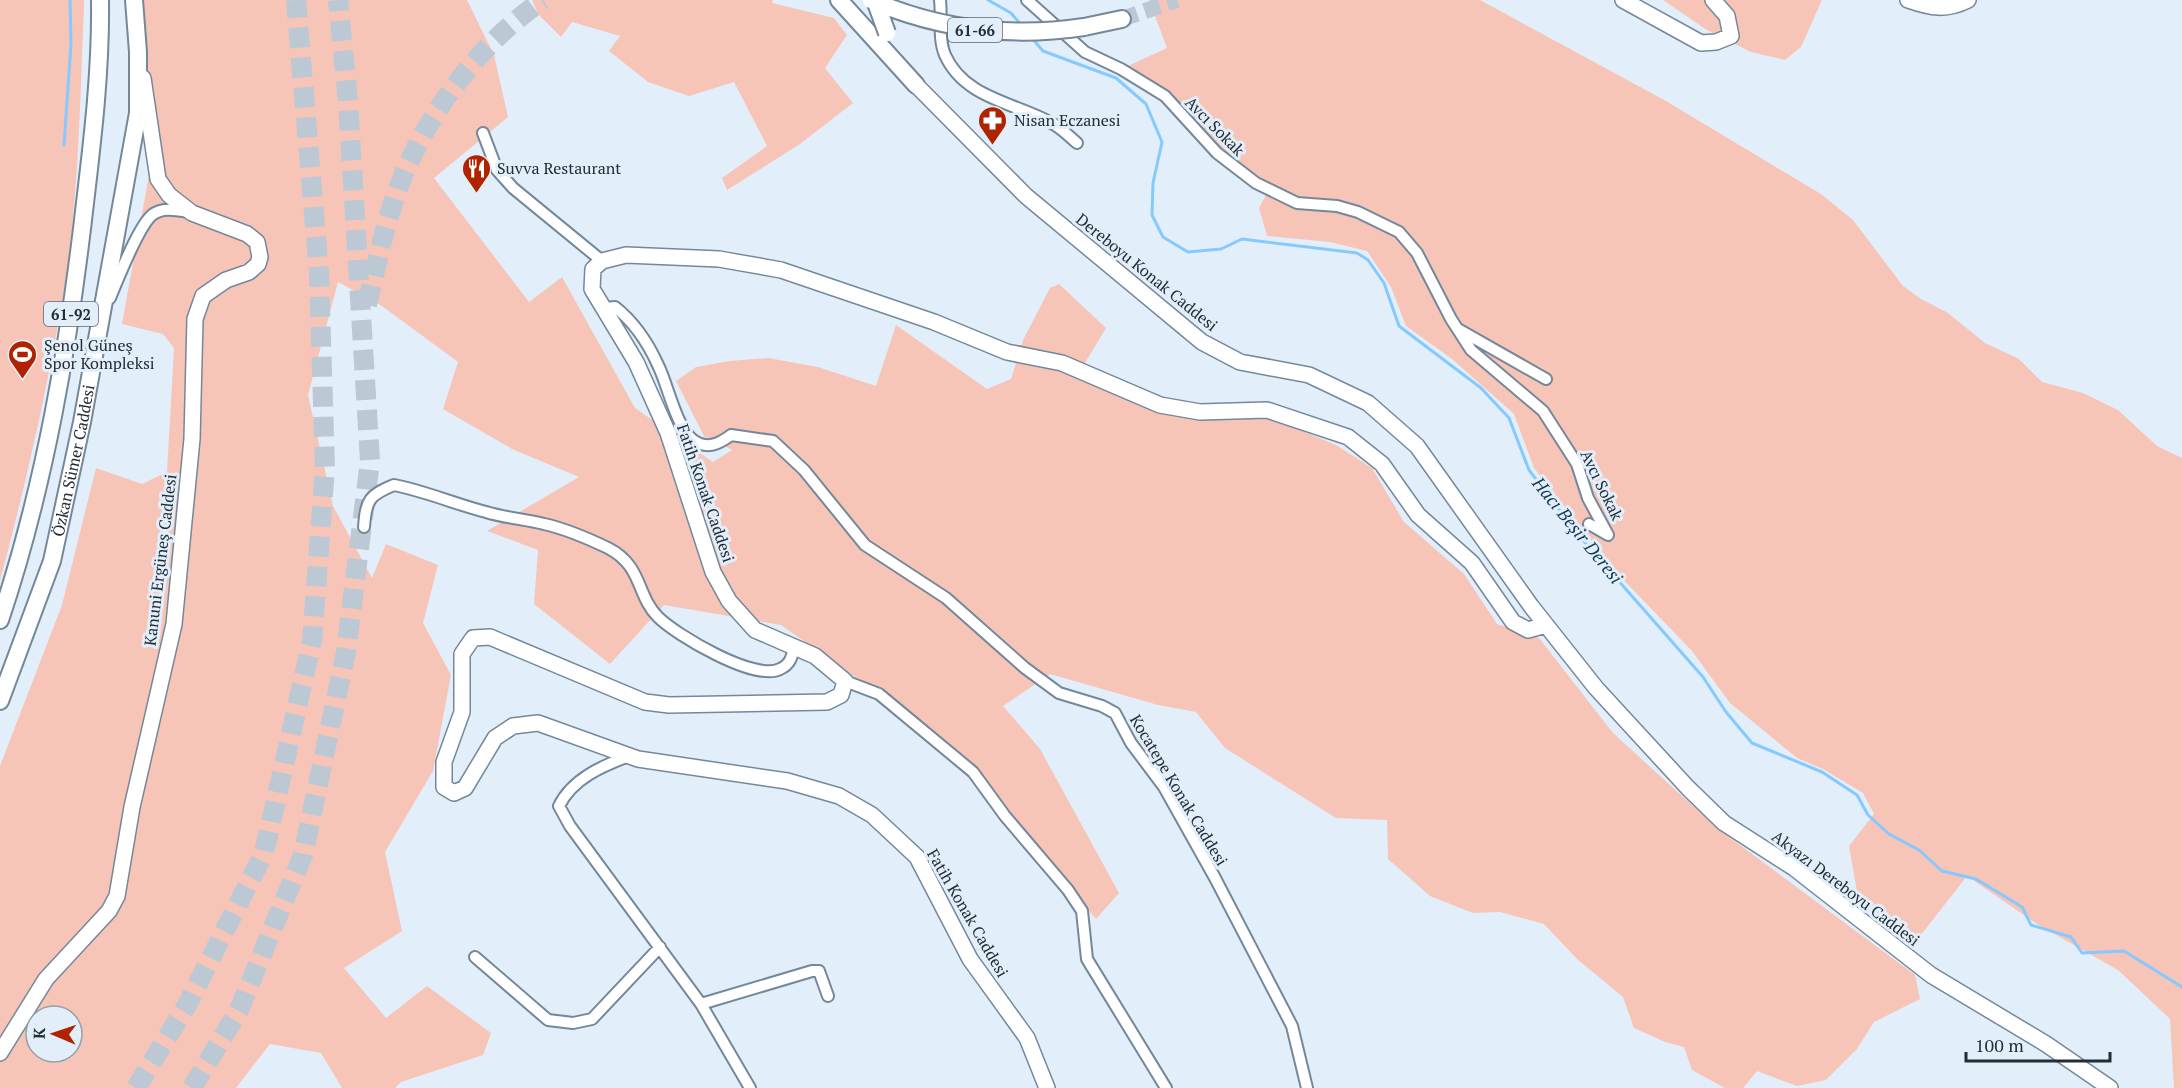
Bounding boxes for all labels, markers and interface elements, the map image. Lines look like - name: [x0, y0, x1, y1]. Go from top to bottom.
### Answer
- road number: 61-66: [948, 18, 1002, 42]
- street label: Avcı Sokak: [1180, 91, 1250, 161]
- pharmacy icon: Nisan Eczanesi: [977, 104, 1009, 146]
- place label: Nisan Eczanesi: [1014, 109, 1121, 131]
- restaurant icon: Suvva Restaurant: [460, 152, 492, 194]
- place label: Suvva Restaurant: [497, 157, 621, 179]
- street label: Dereboyu Konak Caddesi: [1072, 208, 1222, 336]
- road number: 61-92: [44, 302, 98, 326]
- place label: Şenol Güneş Spor Kompleksi: [44, 334, 155, 374]
- sports icon: Şenol Güneş Spor Kompleksi: [7, 338, 39, 380]
- street label: Özkan Sümer Caddesi: [47, 383, 100, 539]
- street label: Fatih Konak Caddesi: [672, 421, 740, 565]
- street label: Avcı Sokak: [1576, 446, 1629, 525]
- water label: Hacı Beşir Deresi: [1527, 471, 1629, 588]
- street label: Kanuni Ergüneş Caddesi: [139, 473, 181, 647]
- street label: Kocatepe Konak Caddesi: [1125, 710, 1233, 870]
- street label: Akyazı Dereboyu Caddesi: [1768, 825, 1925, 951]
- street label: Fatih Konak Caddesi: [922, 845, 1014, 981]
- north arrow: [24, 1004, 84, 1064]
- scale bar: [1966, 1025, 2110, 1063]
- text: K: [28, 1027, 50, 1040]
- text: 100 m: [1975, 1033, 2024, 1057]

